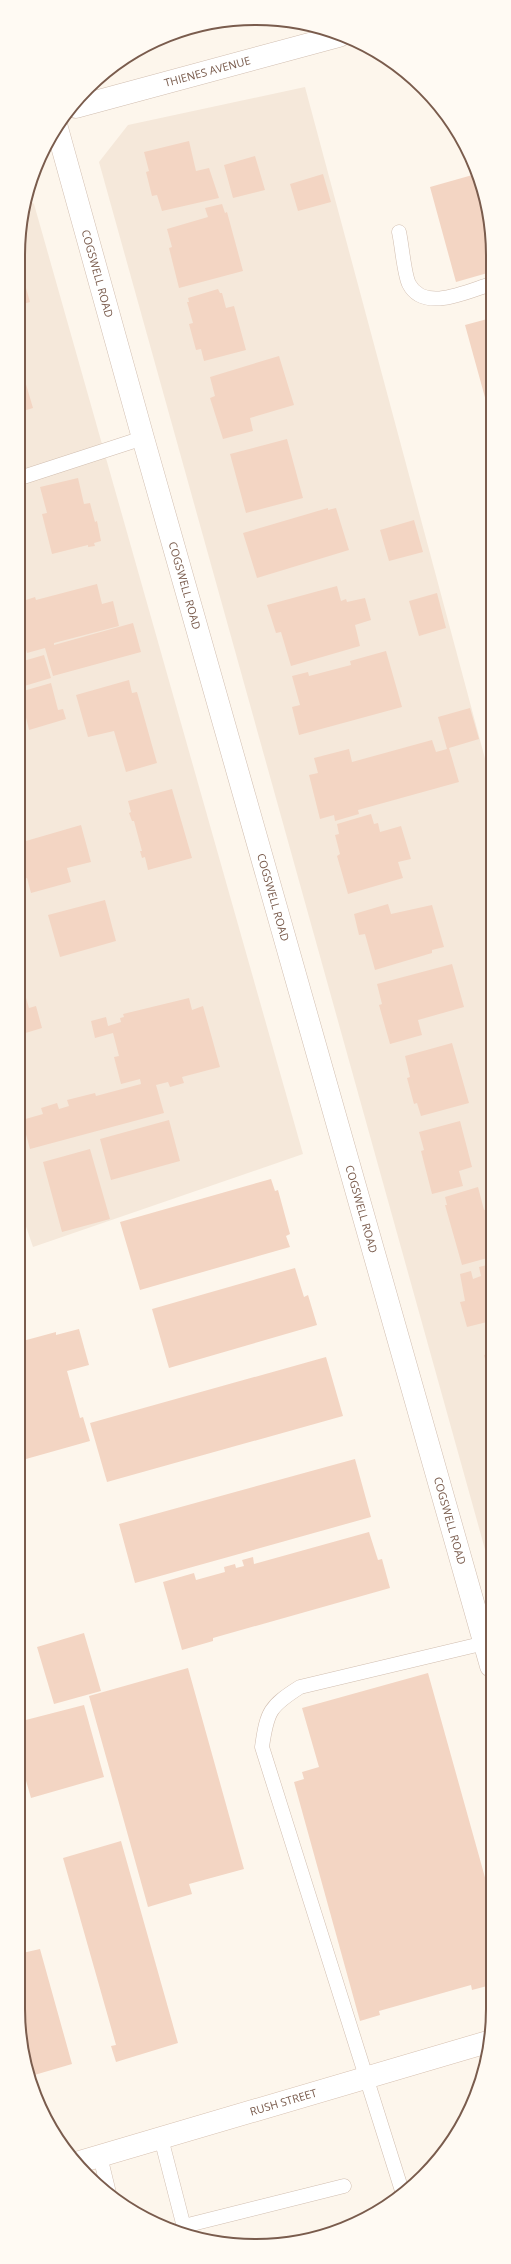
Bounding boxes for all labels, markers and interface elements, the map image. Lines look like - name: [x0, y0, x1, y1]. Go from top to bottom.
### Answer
- street label: THIENES AVENUE: [162, 52, 252, 90]
- street label: COGSWELL ROAD: [79, 228, 117, 319]
- street label: COGSWELL ROAD: [166, 540, 205, 631]
- street label: COGSWELL ROAD: [254, 851, 293, 943]
- street label: COGSWELL ROAD: [342, 1163, 382, 1254]
- street label: COGSWELL ROAD: [431, 1475, 470, 1566]
- street label: RUSH STREET: [248, 2085, 318, 2119]

